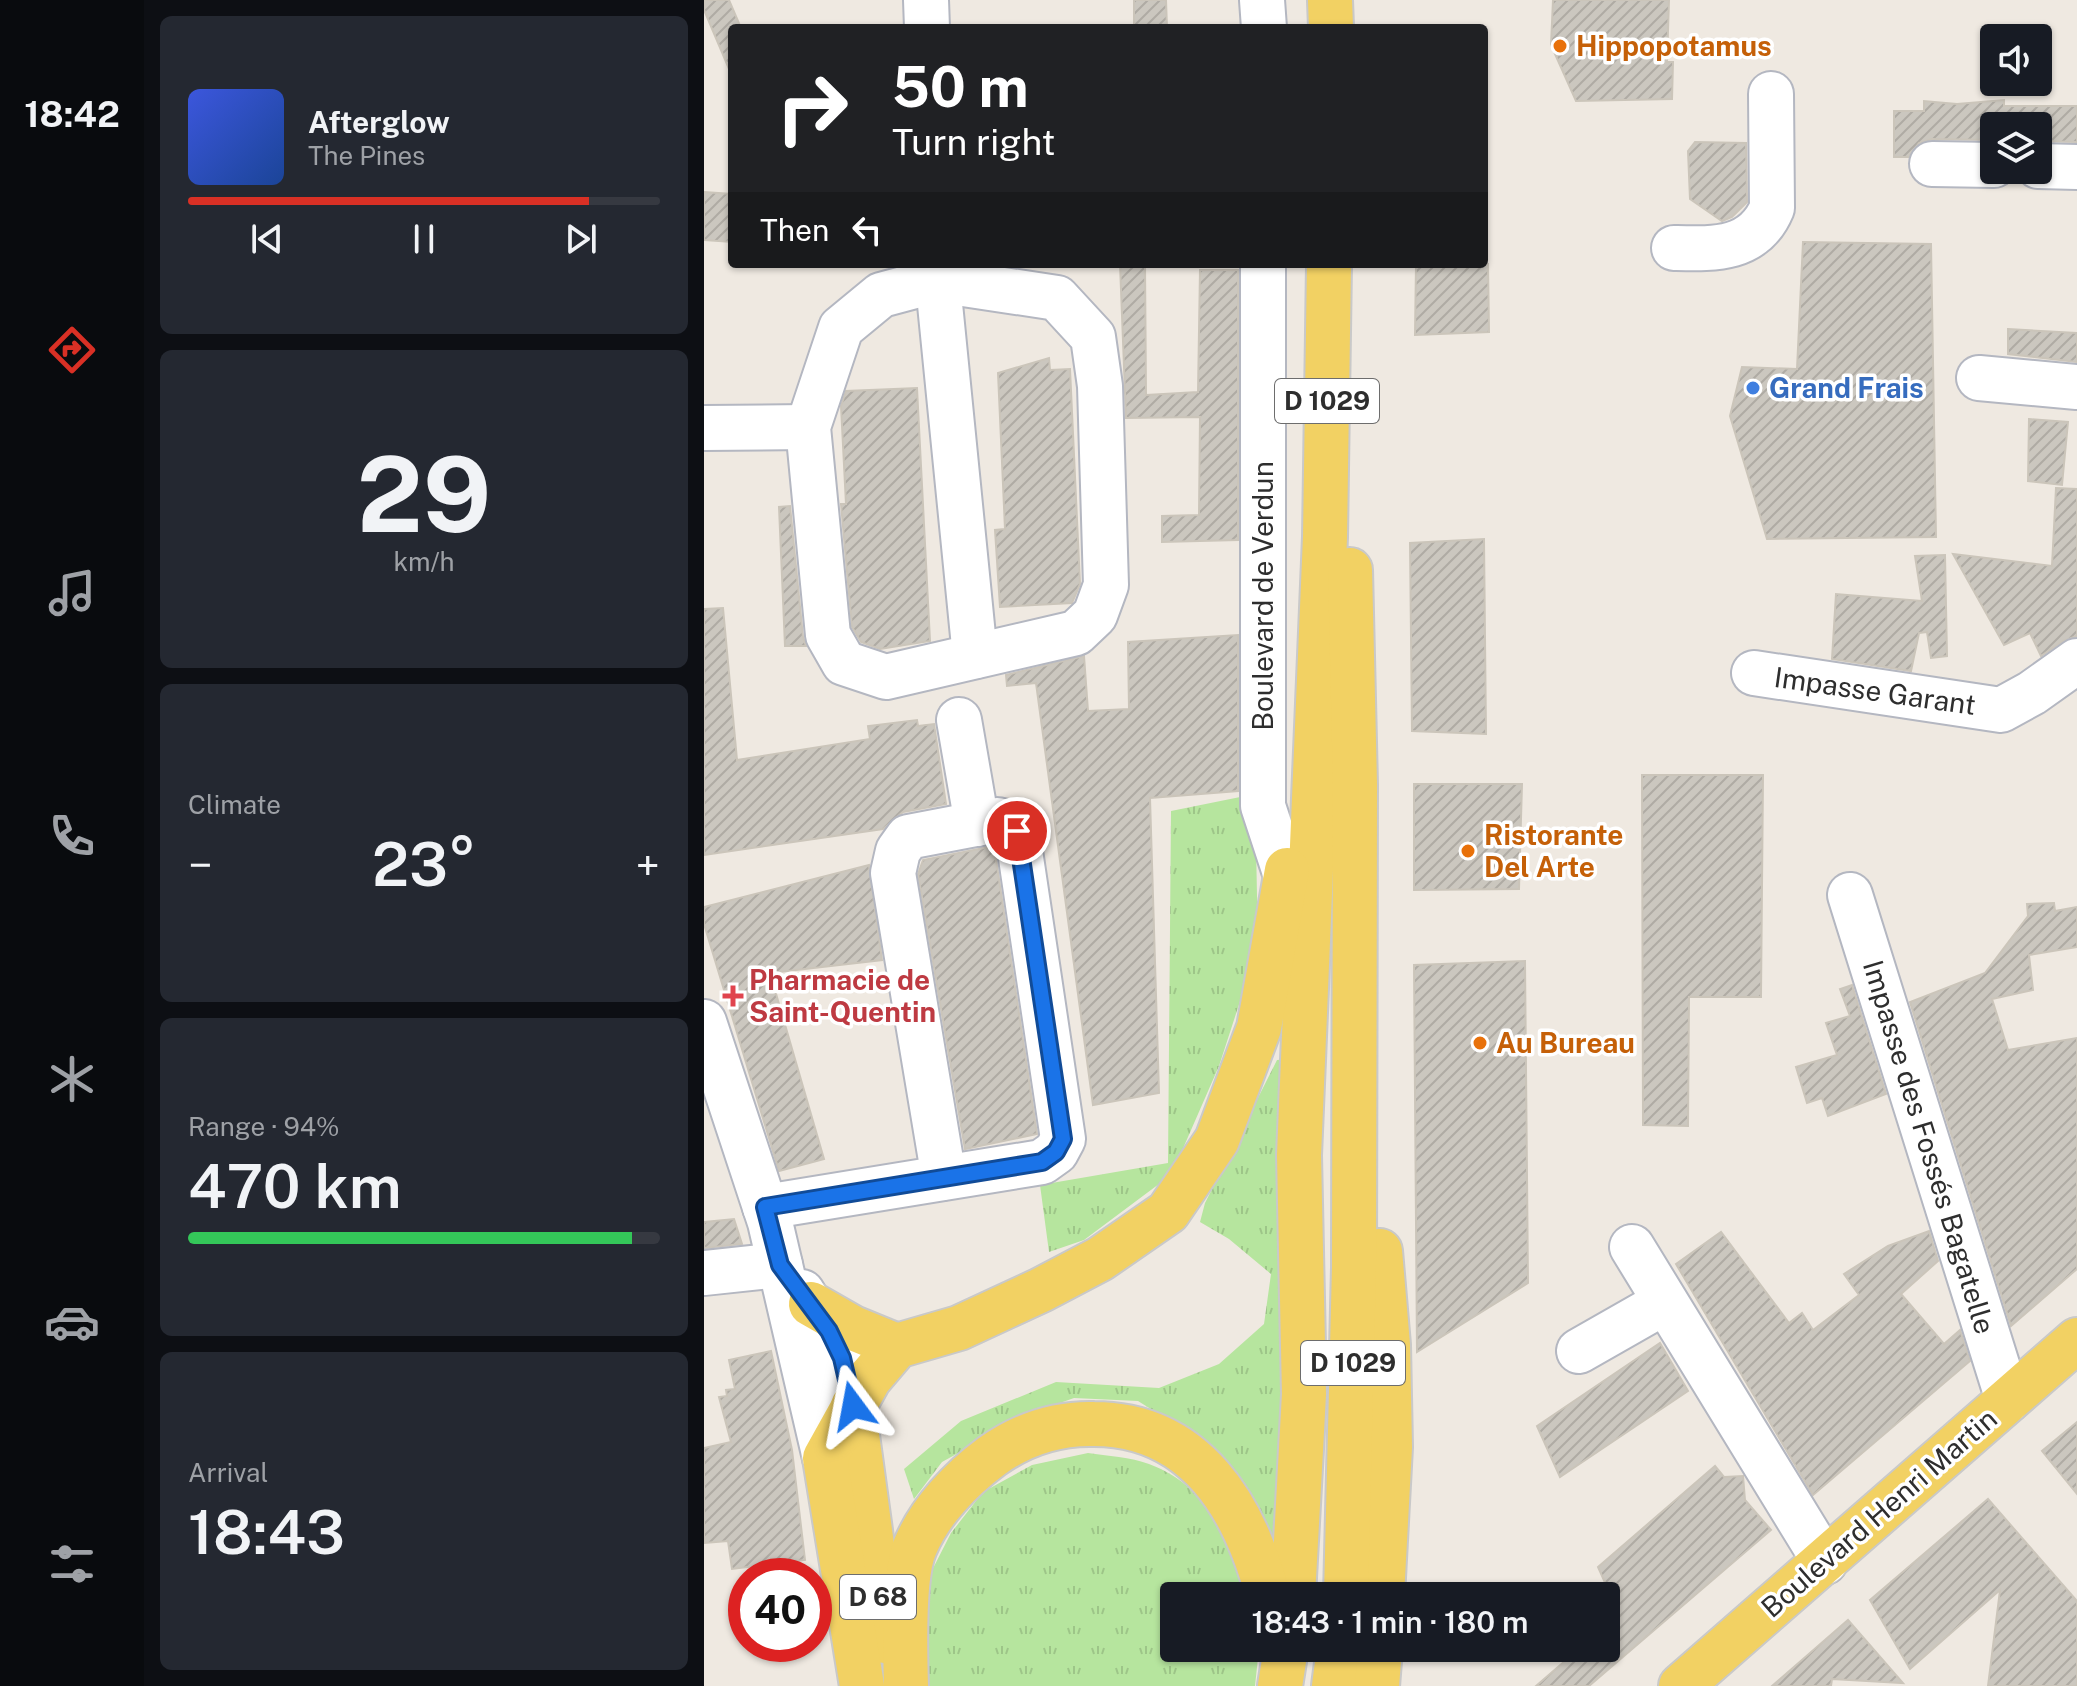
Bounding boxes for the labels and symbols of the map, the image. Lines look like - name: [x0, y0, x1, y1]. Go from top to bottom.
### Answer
- place label: Hippopotamus: [1576, 29, 1772, 62]
- marker: Hippopotamus: [1551, 37, 1569, 55]
- place label: Grand Frais: [1769, 371, 1924, 404]
- road number: D 1029: [1275, 379, 1379, 423]
- marker: Grand Frais: [1744, 379, 1762, 397]
- street label: Boulevard de Verdun: [1246, 461, 1279, 731]
- street label: Impasse Garant: [1772, 660, 1978, 721]
- pin: [983, 797, 1051, 865]
- place label: Ristorante Del Arte: [1484, 818, 1623, 883]
- marker: Ristorante Del Arte: [1459, 842, 1477, 860]
- street label: Impasse des Fossés Bagatelle: [1857, 956, 2002, 1338]
- place label: Pharmacie de Saint-Quentin: [749, 963, 936, 1028]
- marker: Pharmacie de Saint-Quentin: [724, 987, 742, 1005]
- place label: Au Bureau: [1496, 1026, 1635, 1059]
- marker: Au Bureau: [1471, 1034, 1489, 1052]
- road number: D 1029: [1301, 1341, 1405, 1385]
- position arrow: [811, 1364, 895, 1448]
- street label: Boulevard Henri Martin: [1754, 1401, 2003, 1624]
- speed limit sign: 40: [728, 1558, 832, 1662]
- road number: D 68: [840, 1575, 916, 1619]

